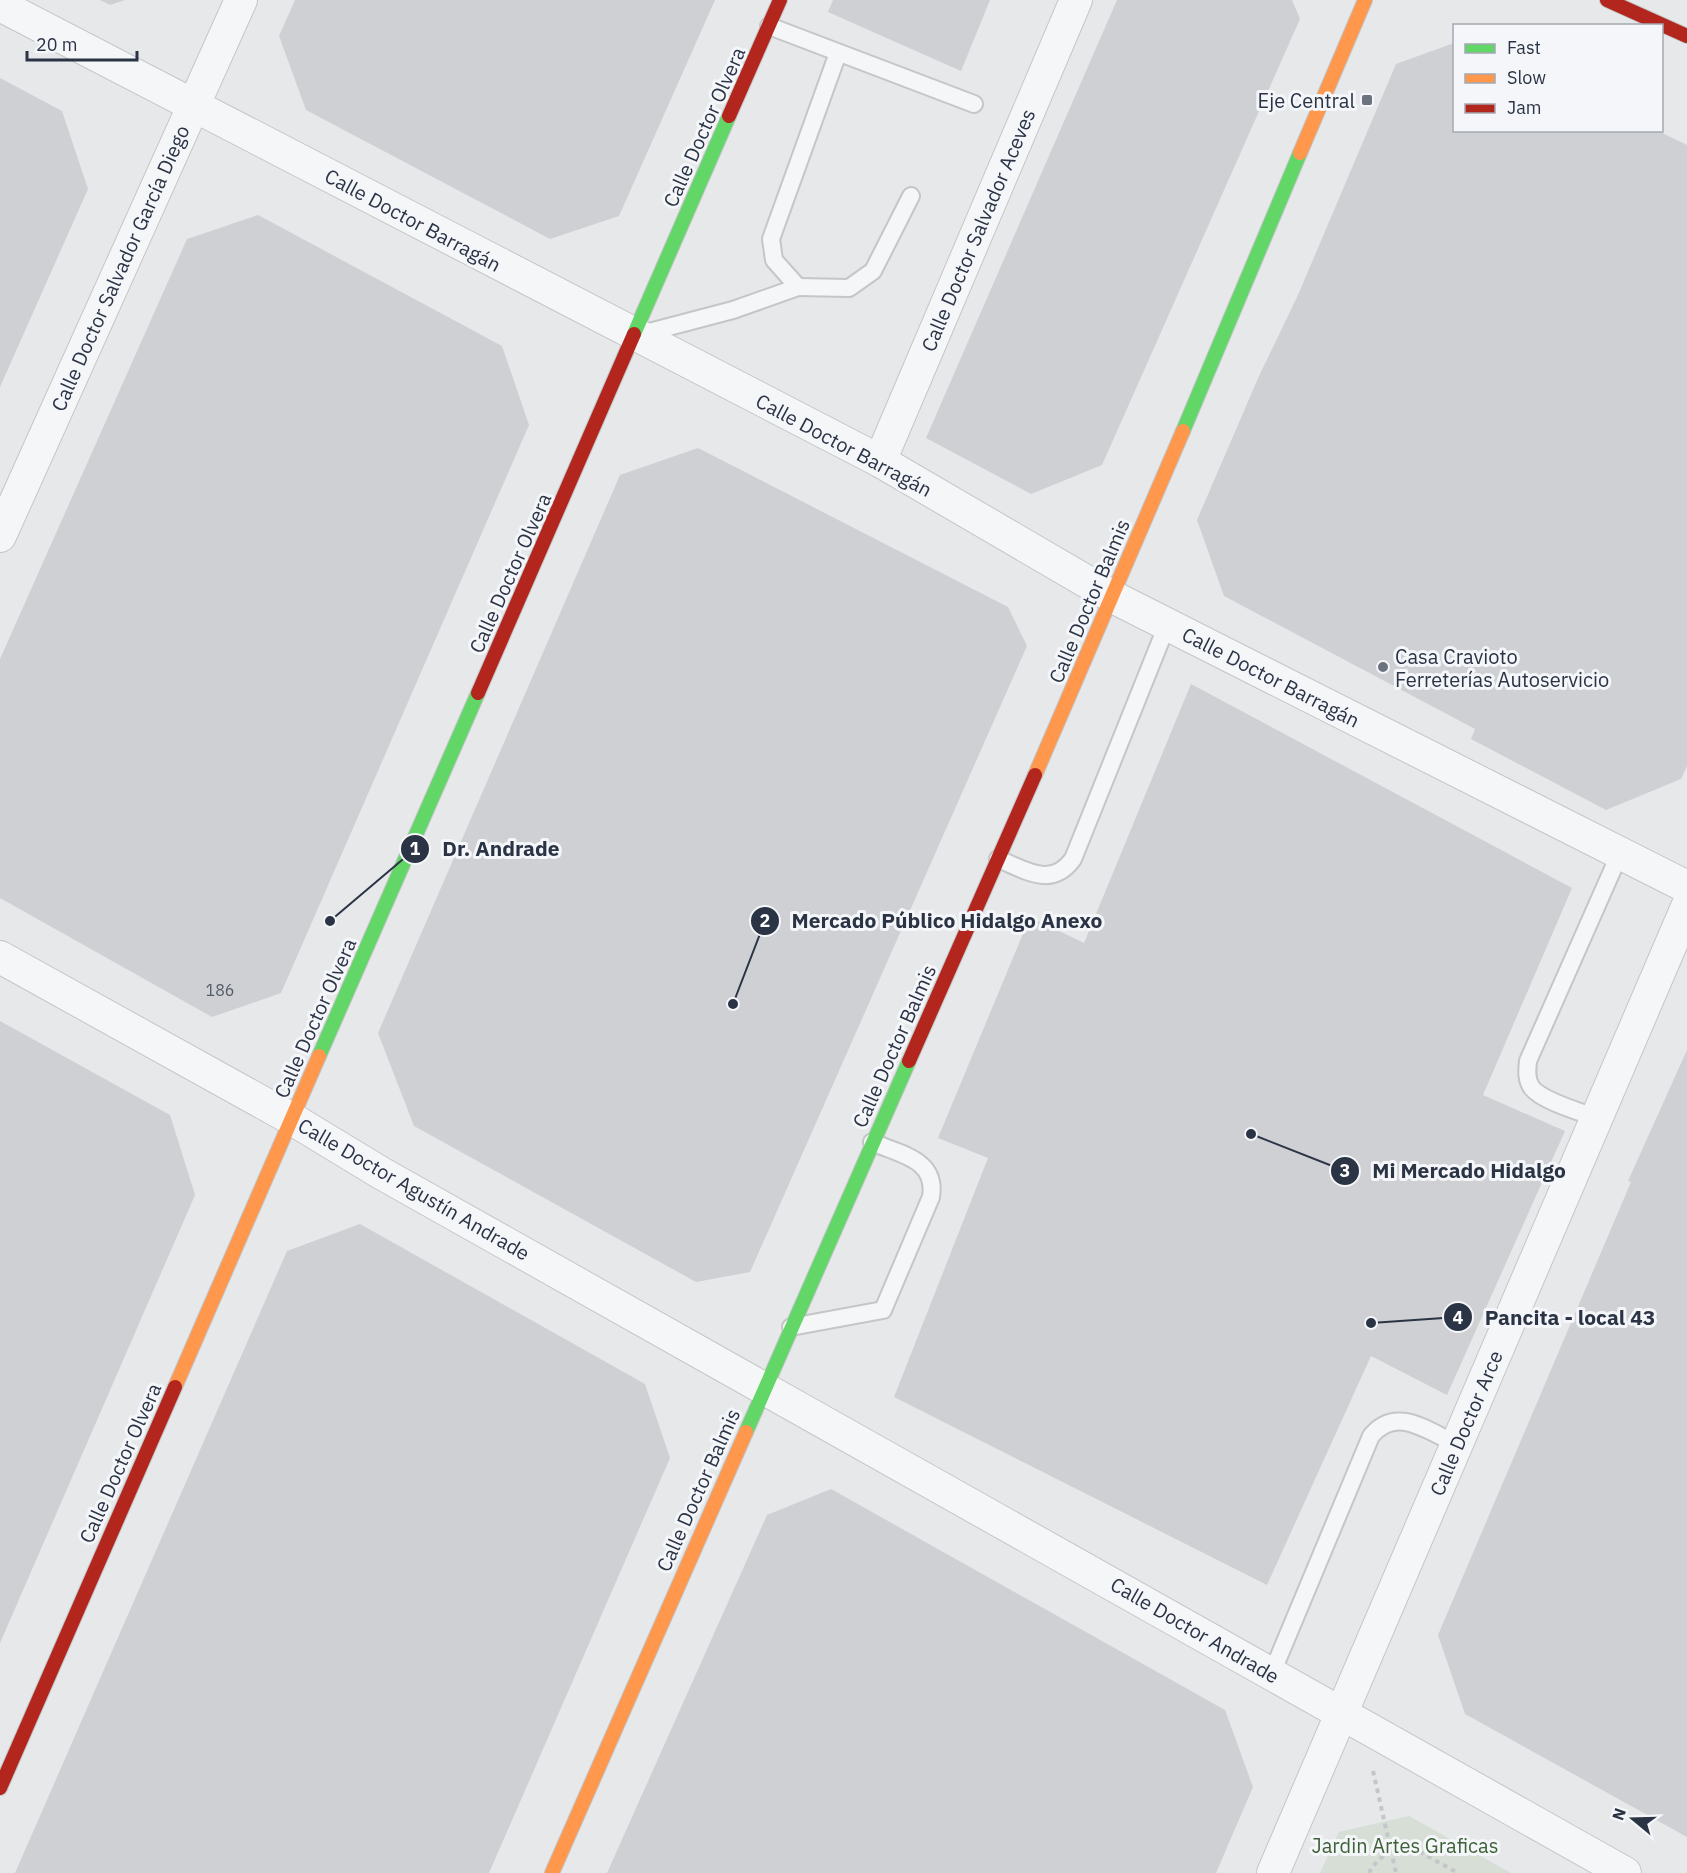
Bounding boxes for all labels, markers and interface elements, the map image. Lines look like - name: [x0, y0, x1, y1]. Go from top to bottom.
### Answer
- scale bar: [27, 24, 136, 62]
- legend: [1453, 24, 1663, 132]
- text: 20 m: [36, 33, 78, 56]
- text: Fast: [1507, 36, 1541, 59]
- street label: Calle Doctor Olvera: [657, 42, 752, 211]
- text: Slow: [1507, 66, 1546, 89]
- place label: Eje Central: [1257, 87, 1355, 114]
- marker: Eje Central: [1360, 93, 1374, 107]
- text: Jam: [1507, 96, 1542, 119]
- street label: Calle Doctor Salvador Aceves: [915, 105, 1041, 355]
- street label: Calle Doctor Salvador García Diego: [45, 121, 195, 415]
- street label: Calle Doctor Barragán: [320, 162, 506, 278]
- street label: Calle Doctor Barragán: [751, 387, 937, 503]
- street label: Calle Doctor Olvera: [463, 488, 558, 657]
- street label: Calle Doctor Balmis: [1042, 515, 1136, 687]
- street label: Calle Doctor Barragán: [1178, 620, 1364, 734]
- place label: Casa Cravioto Ferreterías Autoservicio: [1395, 643, 1609, 693]
- marker: Casa Cravioto Ferreterías Autoservicio: [1376, 660, 1390, 674]
- callout: Dr. Andrade: [400, 830, 571, 869]
- text: Dr. Andrade: [442, 834, 560, 862]
- text: 1: [410, 837, 421, 860]
- callout: Mercado Público Hidalgo Anexo: [750, 901, 1115, 940]
- text: Mercado Público Hidalgo Anexo: [792, 906, 1103, 934]
- text: 2: [760, 909, 770, 932]
- street label: Calle Doctor Olvera: [268, 933, 363, 1102]
- street label: Calle Doctor Balmis: [846, 960, 942, 1132]
- house number: 186: [206, 980, 234, 1000]
- street label: Calle Doctor Agustín Andrade: [293, 1112, 535, 1266]
- callout: Mi Mercado Hidalgo: [1330, 1151, 1578, 1190]
- text: Mi Mercado Hidalgo: [1372, 1156, 1566, 1184]
- text: 3: [1340, 1159, 1350, 1182]
- callout: Pancita - local 43: [1443, 1298, 1668, 1337]
- text: Pancita - local 43: [1485, 1303, 1655, 1331]
- text: 4: [1453, 1306, 1464, 1329]
- street label: Calle Doctor Arce: [1423, 1346, 1509, 1500]
- street label: Calle Doctor Olvera: [73, 1378, 168, 1547]
- street label: Calle Doctor Balmis: [650, 1404, 746, 1576]
- street label: Calle Doctor Andrade: [1106, 1571, 1284, 1689]
- north arrow: [1603, 1789, 1663, 1849]
- text: N: [1607, 1805, 1630, 1823]
- park label: Jardin Artes Graficas: [1311, 1832, 1499, 1859]

